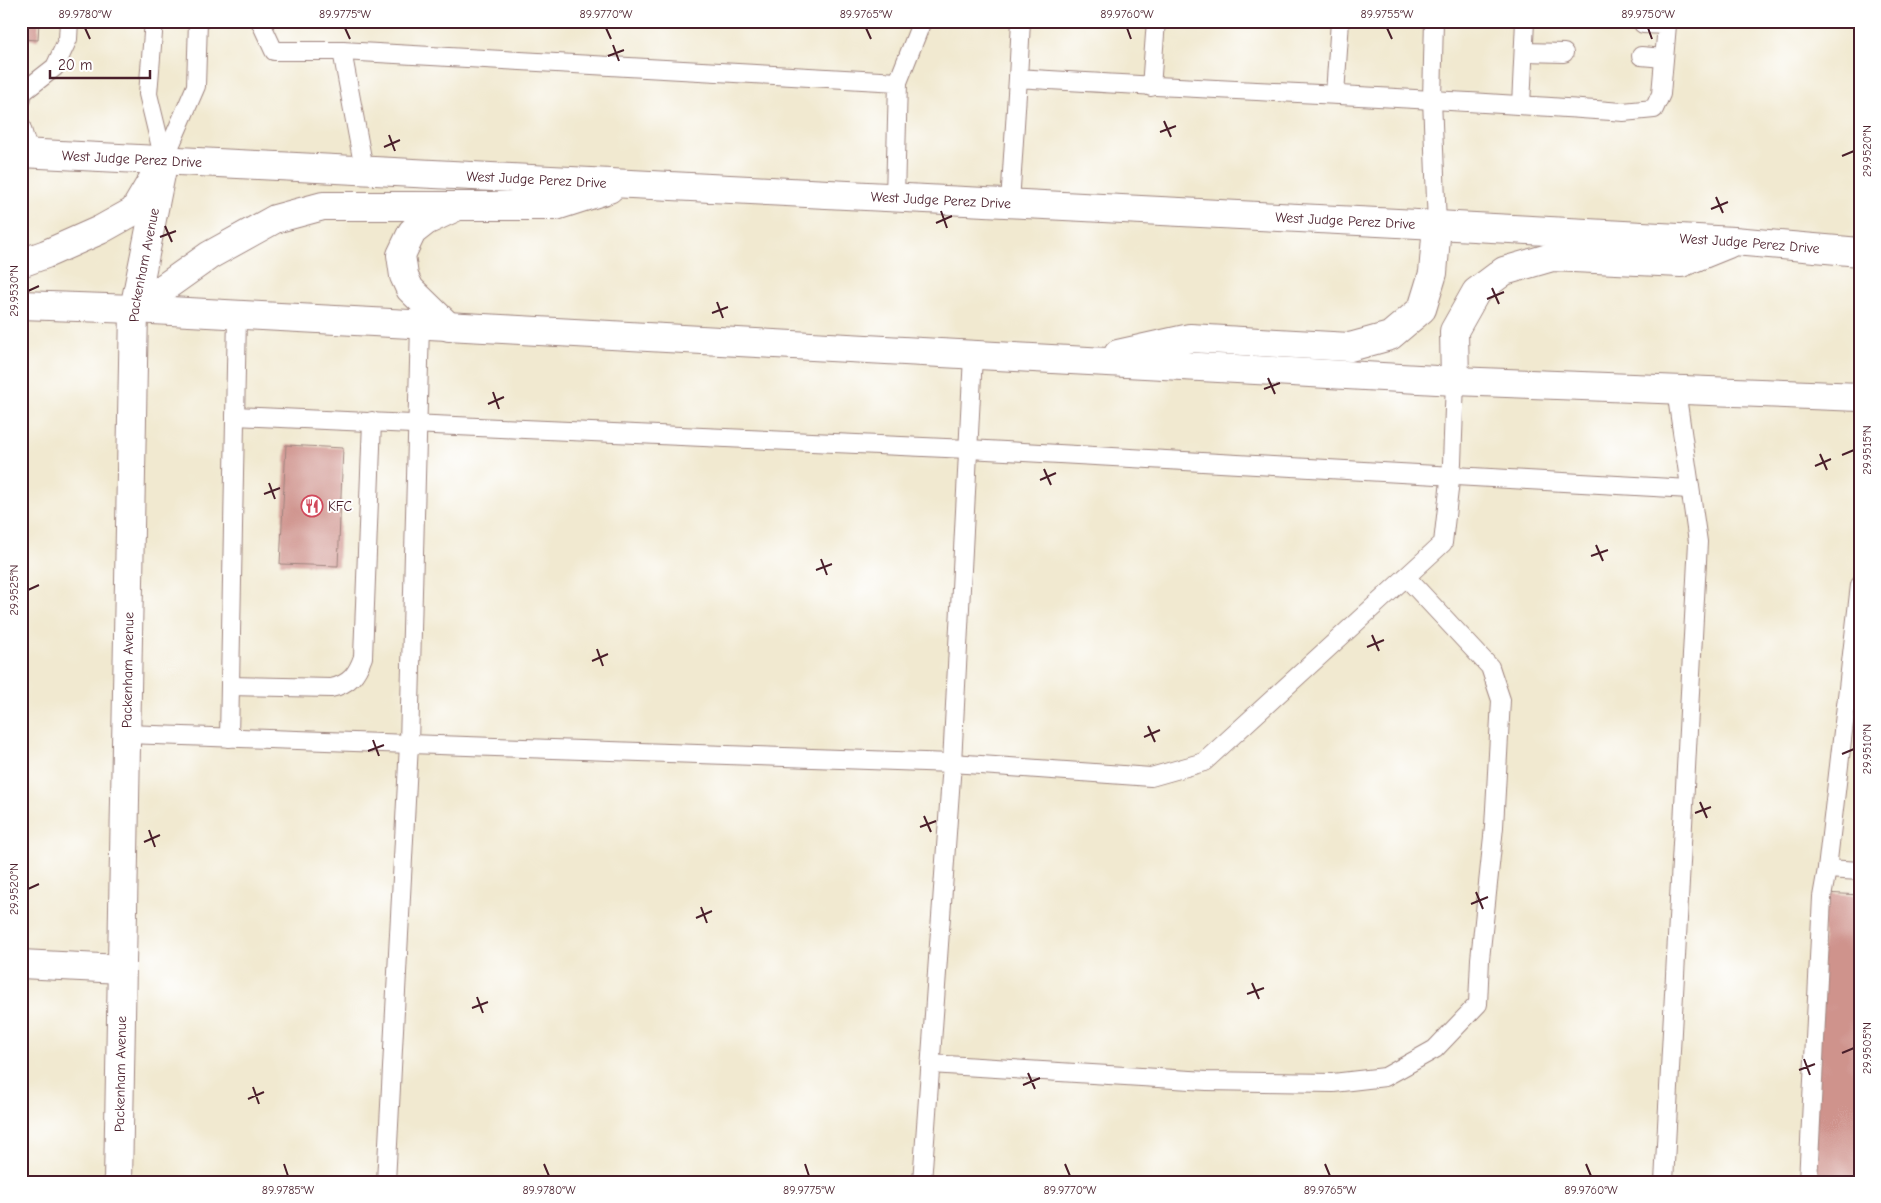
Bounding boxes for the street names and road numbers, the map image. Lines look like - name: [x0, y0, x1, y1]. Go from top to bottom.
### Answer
- street label: West Judge Perez Drive: [61, 147, 202, 171]
- street label: West Judge Perez Drive: [466, 167, 607, 191]
- street label: West Judge Perez Drive: [870, 188, 1011, 212]
- street label: Packenham Avenue: [125, 206, 163, 322]
- street label: West Judge Perez Drive: [1275, 208, 1416, 232]
- street label: West Judge Perez Drive: [1679, 230, 1820, 257]
- street label: Packenham Avenue: [118, 612, 137, 728]
- street label: Packenham Avenue: [110, 1016, 130, 1132]

